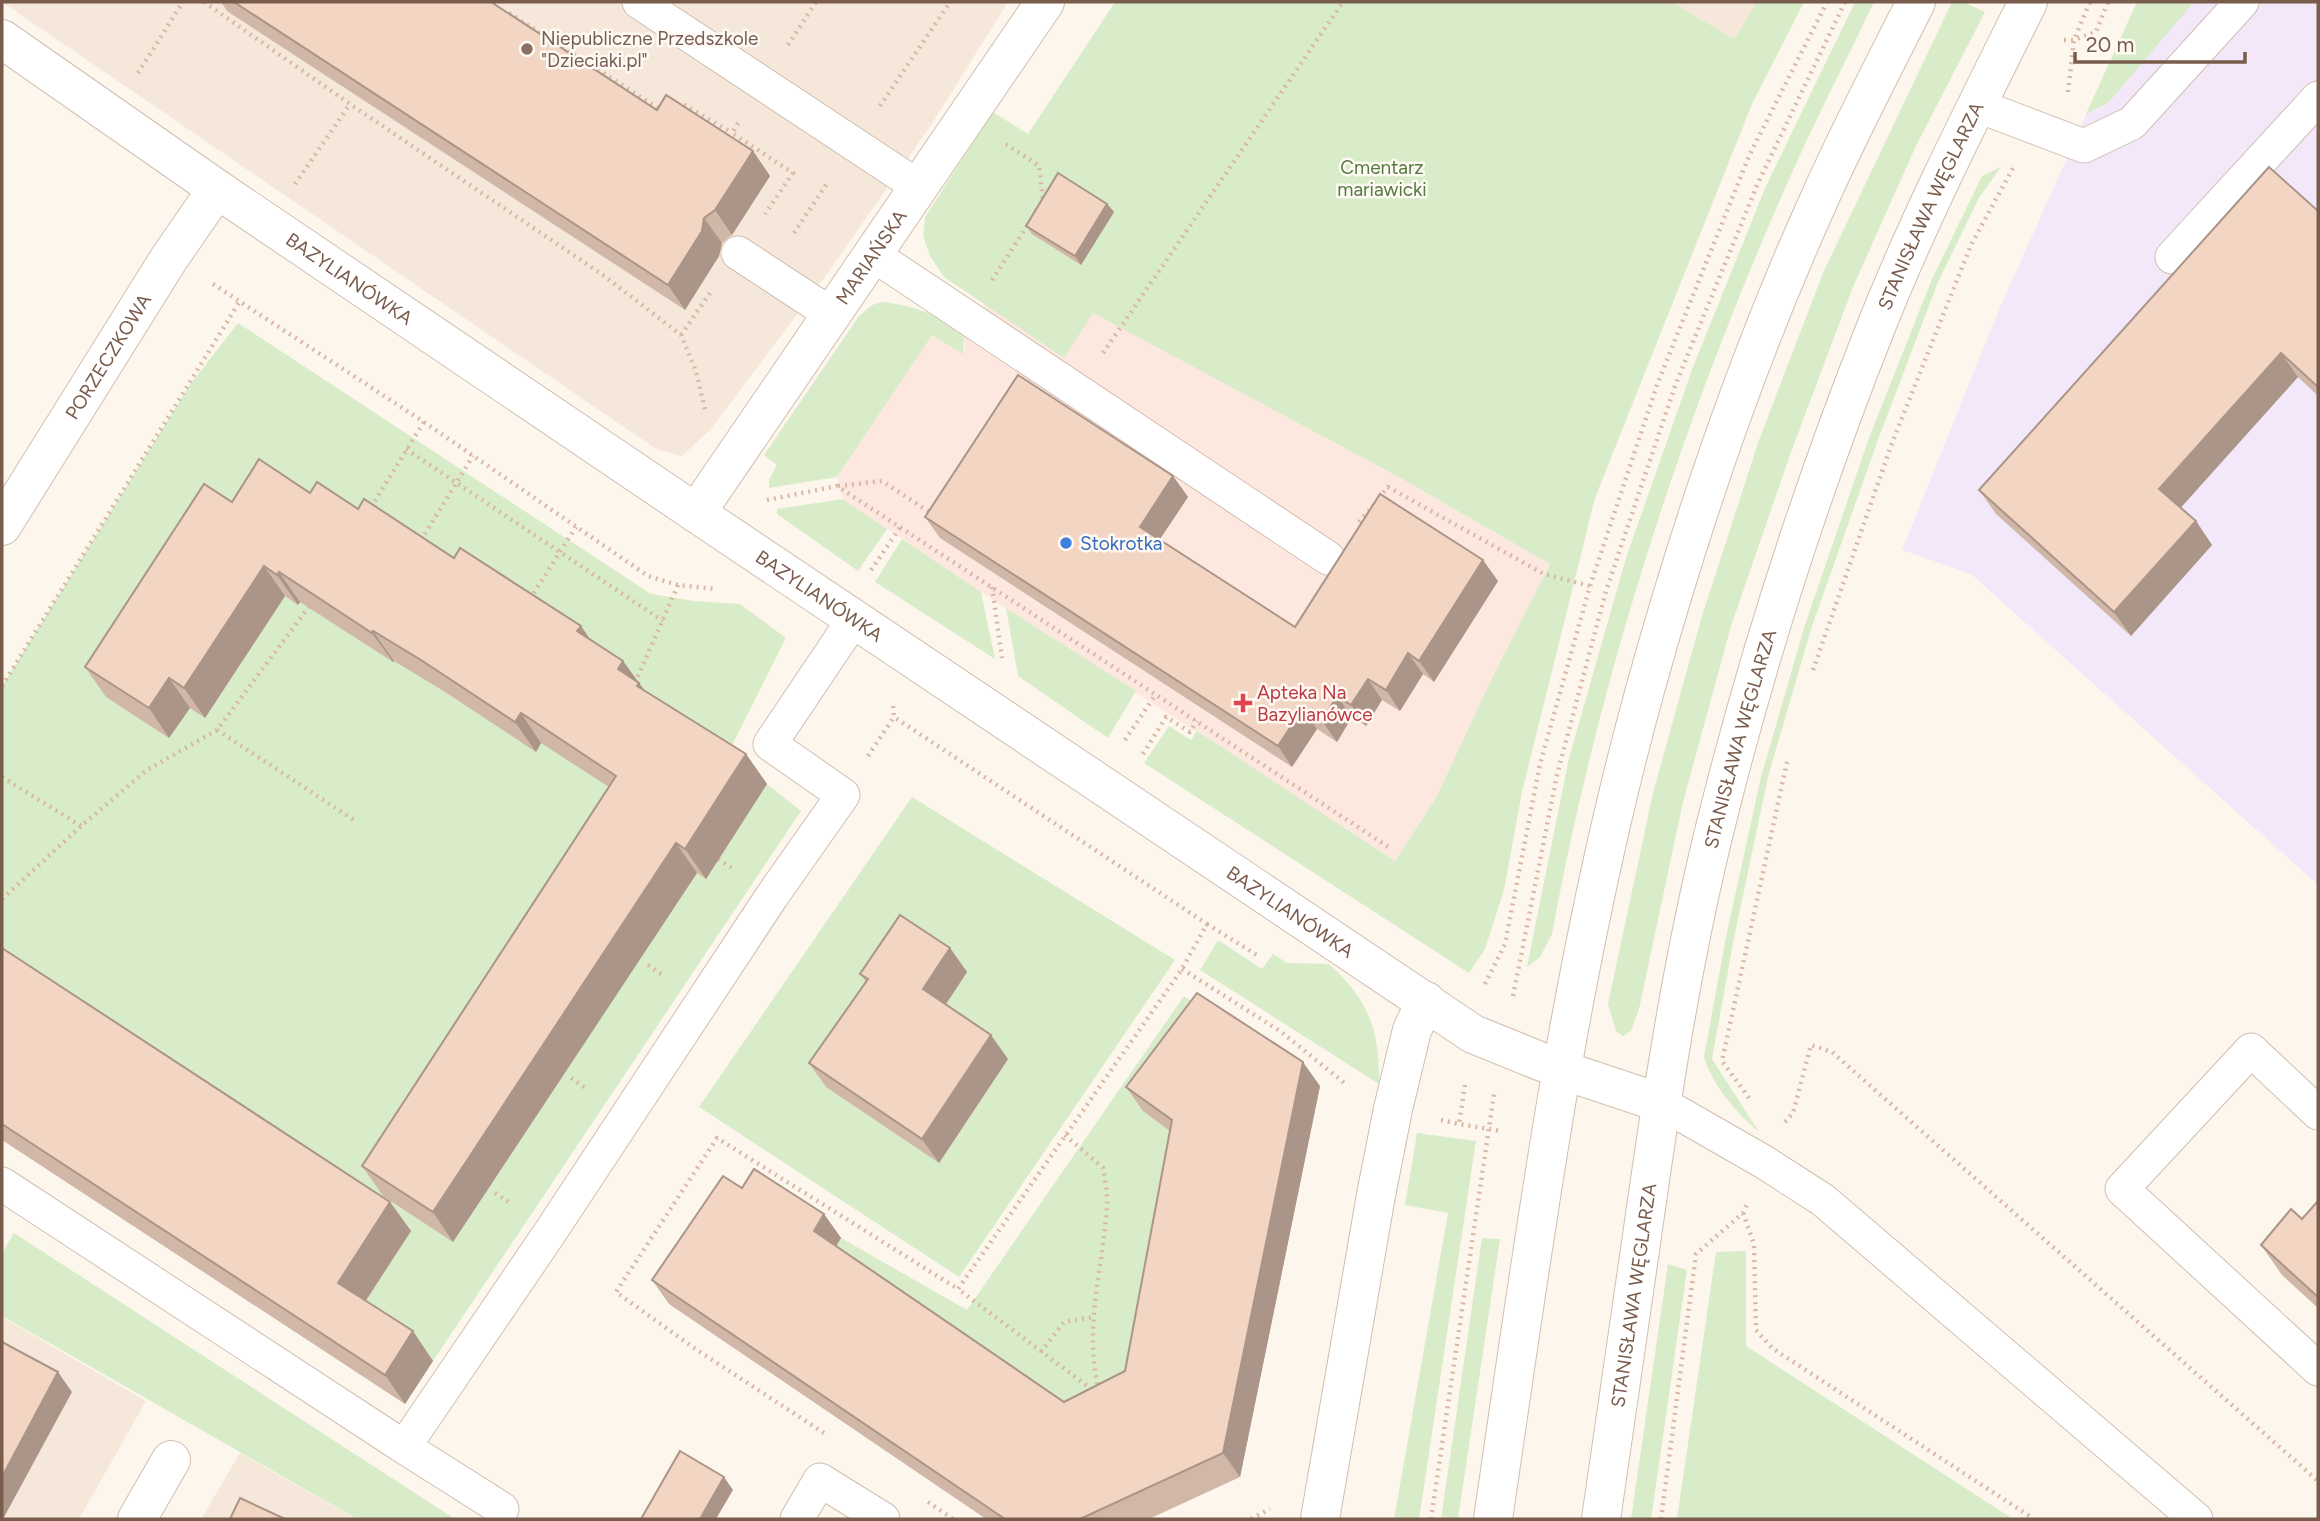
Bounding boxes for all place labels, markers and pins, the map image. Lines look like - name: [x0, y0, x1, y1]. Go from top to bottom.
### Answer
- place label: Niepubliczne Przedszkole "Dzieciaki.pl": [541, 27, 758, 72]
- marker: Niepubliczne Przedszkole "Dzieciaki.pl": [519, 41, 535, 57]
- place label: Stokrotka: [1080, 532, 1162, 555]
- marker: Stokrotka: [1058, 535, 1074, 551]
- place label: Apteka Na Bazylianówce: [1257, 681, 1373, 726]
- marker: Apteka Na Bazylianówce: [1235, 695, 1251, 711]

